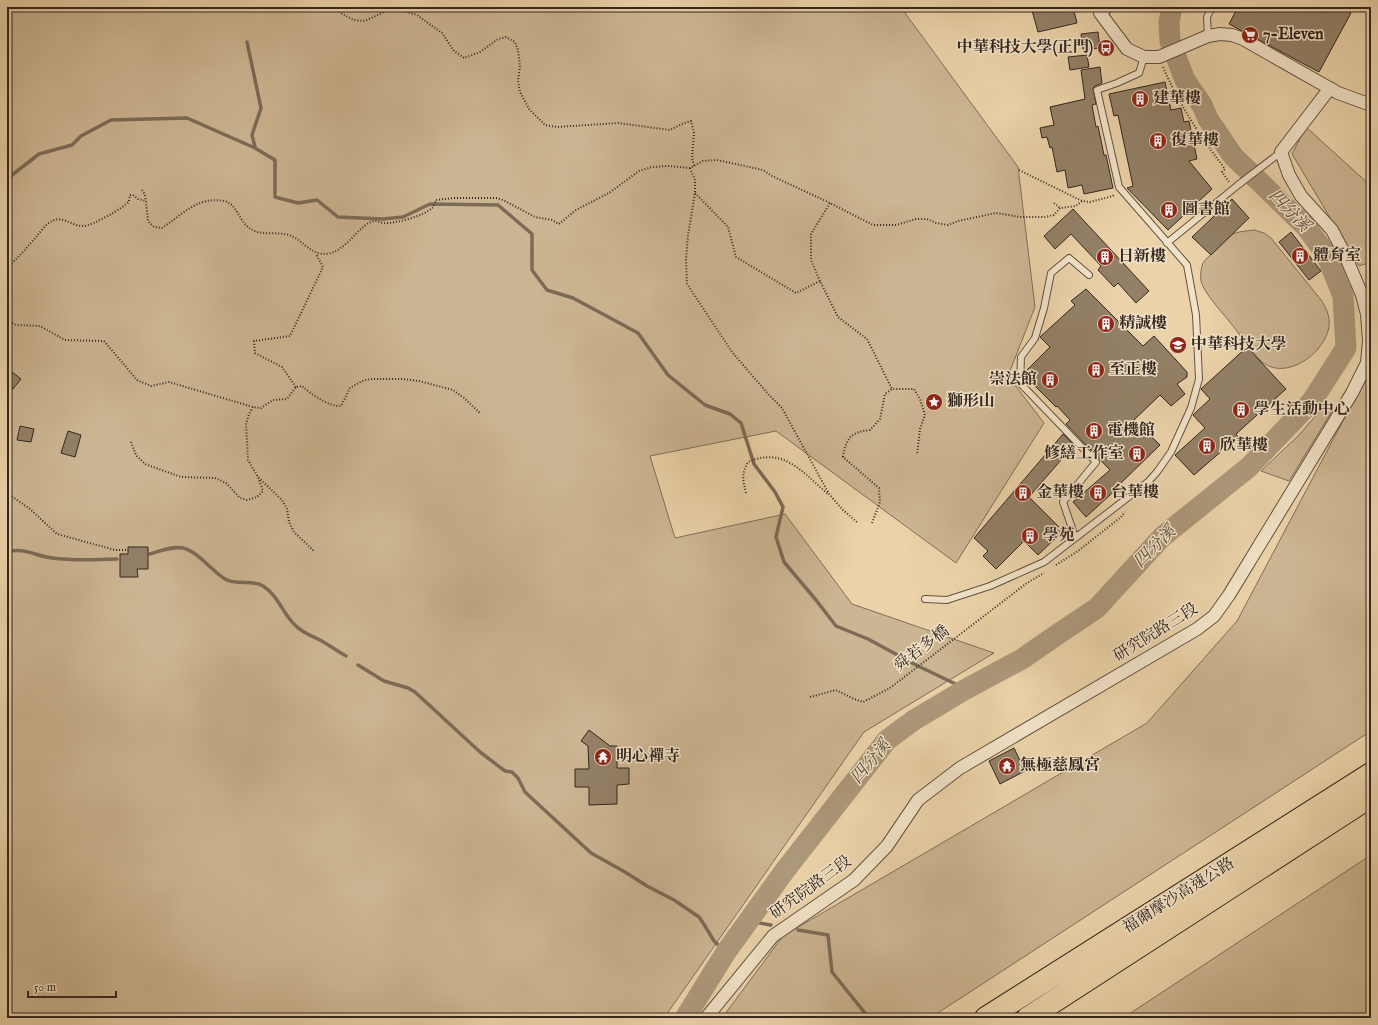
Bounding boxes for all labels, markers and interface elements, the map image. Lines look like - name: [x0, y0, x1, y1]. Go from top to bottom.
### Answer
- supermarket icon: 7-Eleven: [1240, 25, 1260, 45]
- place label: 7-Eleven: [1263, 25, 1324, 45]
- place label: 中華科技大學(正門): [957, 38, 1093, 58]
- bus stop icon: 中華科技大學(正門): [1096, 38, 1116, 58]
- building icon: 建華樓: [1130, 89, 1150, 109]
- place label: 建華樓: [1153, 89, 1201, 109]
- building icon: 復華樓: [1148, 131, 1168, 151]
- place label: 復華樓: [1171, 131, 1219, 151]
- water label: 四分溪: [1264, 185, 1316, 238]
- building icon: 圖書館: [1159, 200, 1179, 220]
- place label: 圖書館: [1182, 200, 1230, 220]
- place label: 體育室: [1313, 245, 1361, 266]
- building icon: 體育室: [1290, 246, 1310, 266]
- building icon: 日新樓: [1095, 247, 1115, 267]
- place label: 日新樓: [1118, 247, 1166, 267]
- building icon: 精誠樓: [1096, 314, 1116, 334]
- place label: 精誠樓: [1119, 314, 1167, 334]
- school or university icon: 中華科技大學: [1168, 335, 1188, 355]
- place label: 中華科技大學: [1191, 335, 1287, 355]
- building icon: 至正樓: [1086, 360, 1106, 380]
- place label: 至正樓: [1109, 360, 1157, 380]
- place label: 崇法館: [989, 370, 1037, 390]
- building icon: 崇法館: [1040, 370, 1060, 390]
- place icon: 獅形山: [924, 392, 944, 412]
- place label: 獅形山: [947, 392, 995, 412]
- building icon: 學生活動中心: [1231, 400, 1251, 420]
- place label: 學生活動中心: [1254, 400, 1350, 420]
- building icon: 電機館: [1084, 421, 1104, 441]
- place label: 電機館: [1107, 421, 1155, 441]
- building icon: 欣華樓: [1197, 436, 1217, 456]
- place label: 欣華樓: [1220, 436, 1268, 456]
- place label: 修繕工作室: [1044, 443, 1124, 464]
- building icon: 修繕工作室: [1127, 444, 1147, 464]
- building icon: 金華樓: [1013, 483, 1033, 503]
- place label: 金華樓: [1036, 483, 1084, 503]
- building icon: 台華樓: [1088, 483, 1108, 503]
- place label: 台華樓: [1111, 483, 1159, 503]
- water label: 四分溪: [1130, 520, 1182, 572]
- building icon: 學苑: [1020, 526, 1040, 546]
- place label: 學苑: [1043, 526, 1075, 546]
- street label: 研究院路三段: [1110, 599, 1202, 667]
- street label: 舜若多橋: [890, 622, 954, 676]
- water label: 四分溪: [847, 734, 897, 788]
- temple icon: 明心禪寺: [593, 747, 613, 767]
- place label: 明心禪寺: [616, 747, 680, 767]
- place label: 無極慈鳳宮: [1020, 755, 1100, 776]
- temple icon: 無極慈鳳宮: [997, 756, 1017, 776]
- street label: 研究院路三段: [766, 852, 856, 924]
- street label: 福爾摩沙高速公路: [1119, 854, 1239, 938]
- scale bar: [28, 973, 116, 999]
- text: 50 m: [34, 980, 56, 995]

